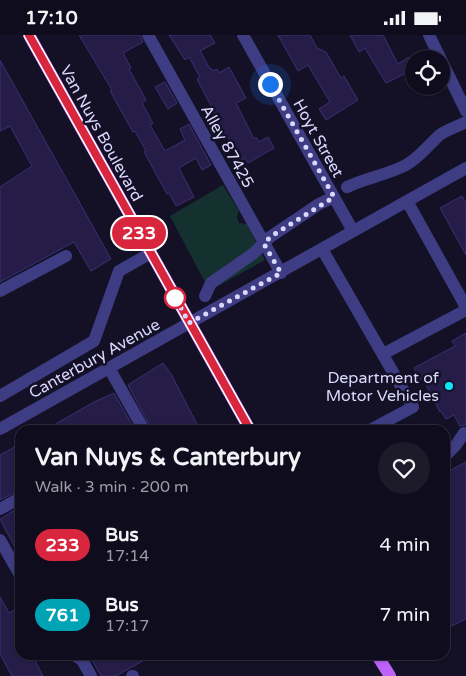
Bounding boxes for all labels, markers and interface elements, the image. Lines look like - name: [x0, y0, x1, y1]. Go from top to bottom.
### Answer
- text: 17:10: [25, 7, 78, 29]
- map controls: [405, 50, 450, 95]
- button: locate: [405, 50, 450, 95]
- street label: Van Nuys Boulevard: [55, 62, 147, 205]
- your location: [258, 72, 283, 97]
- street label: Hoyt Street: [288, 96, 348, 181]
- street label: Alley 87425: [196, 101, 258, 191]
- line badge: 233: [110, 217, 168, 249]
- text: 233: [122, 222, 156, 244]
- unlabelled marker: [164, 287, 186, 309]
- street label: Canterbury Avenue: [25, 315, 164, 403]
- place label: Department of Motor Vehicles: [326, 368, 440, 406]
- marker: Department of Motor Vehicles: [443, 380, 455, 392]
- button: heart: [378, 442, 430, 494]
- text: Van Nuys & Canterbury: [35, 443, 301, 472]
- text: Walk · 3 min · 200 m: [35, 477, 189, 497]
- text: Bus: [105, 524, 139, 546]
- text: 233: [46, 534, 79, 556]
- text: 4 min: [379, 534, 430, 556]
- text: 17:14: [105, 546, 149, 566]
- text: Bus: [105, 594, 139, 616]
- text: 761: [46, 604, 79, 626]
- text: 7 min: [379, 604, 430, 626]
- text: 17:17: [105, 616, 149, 636]

